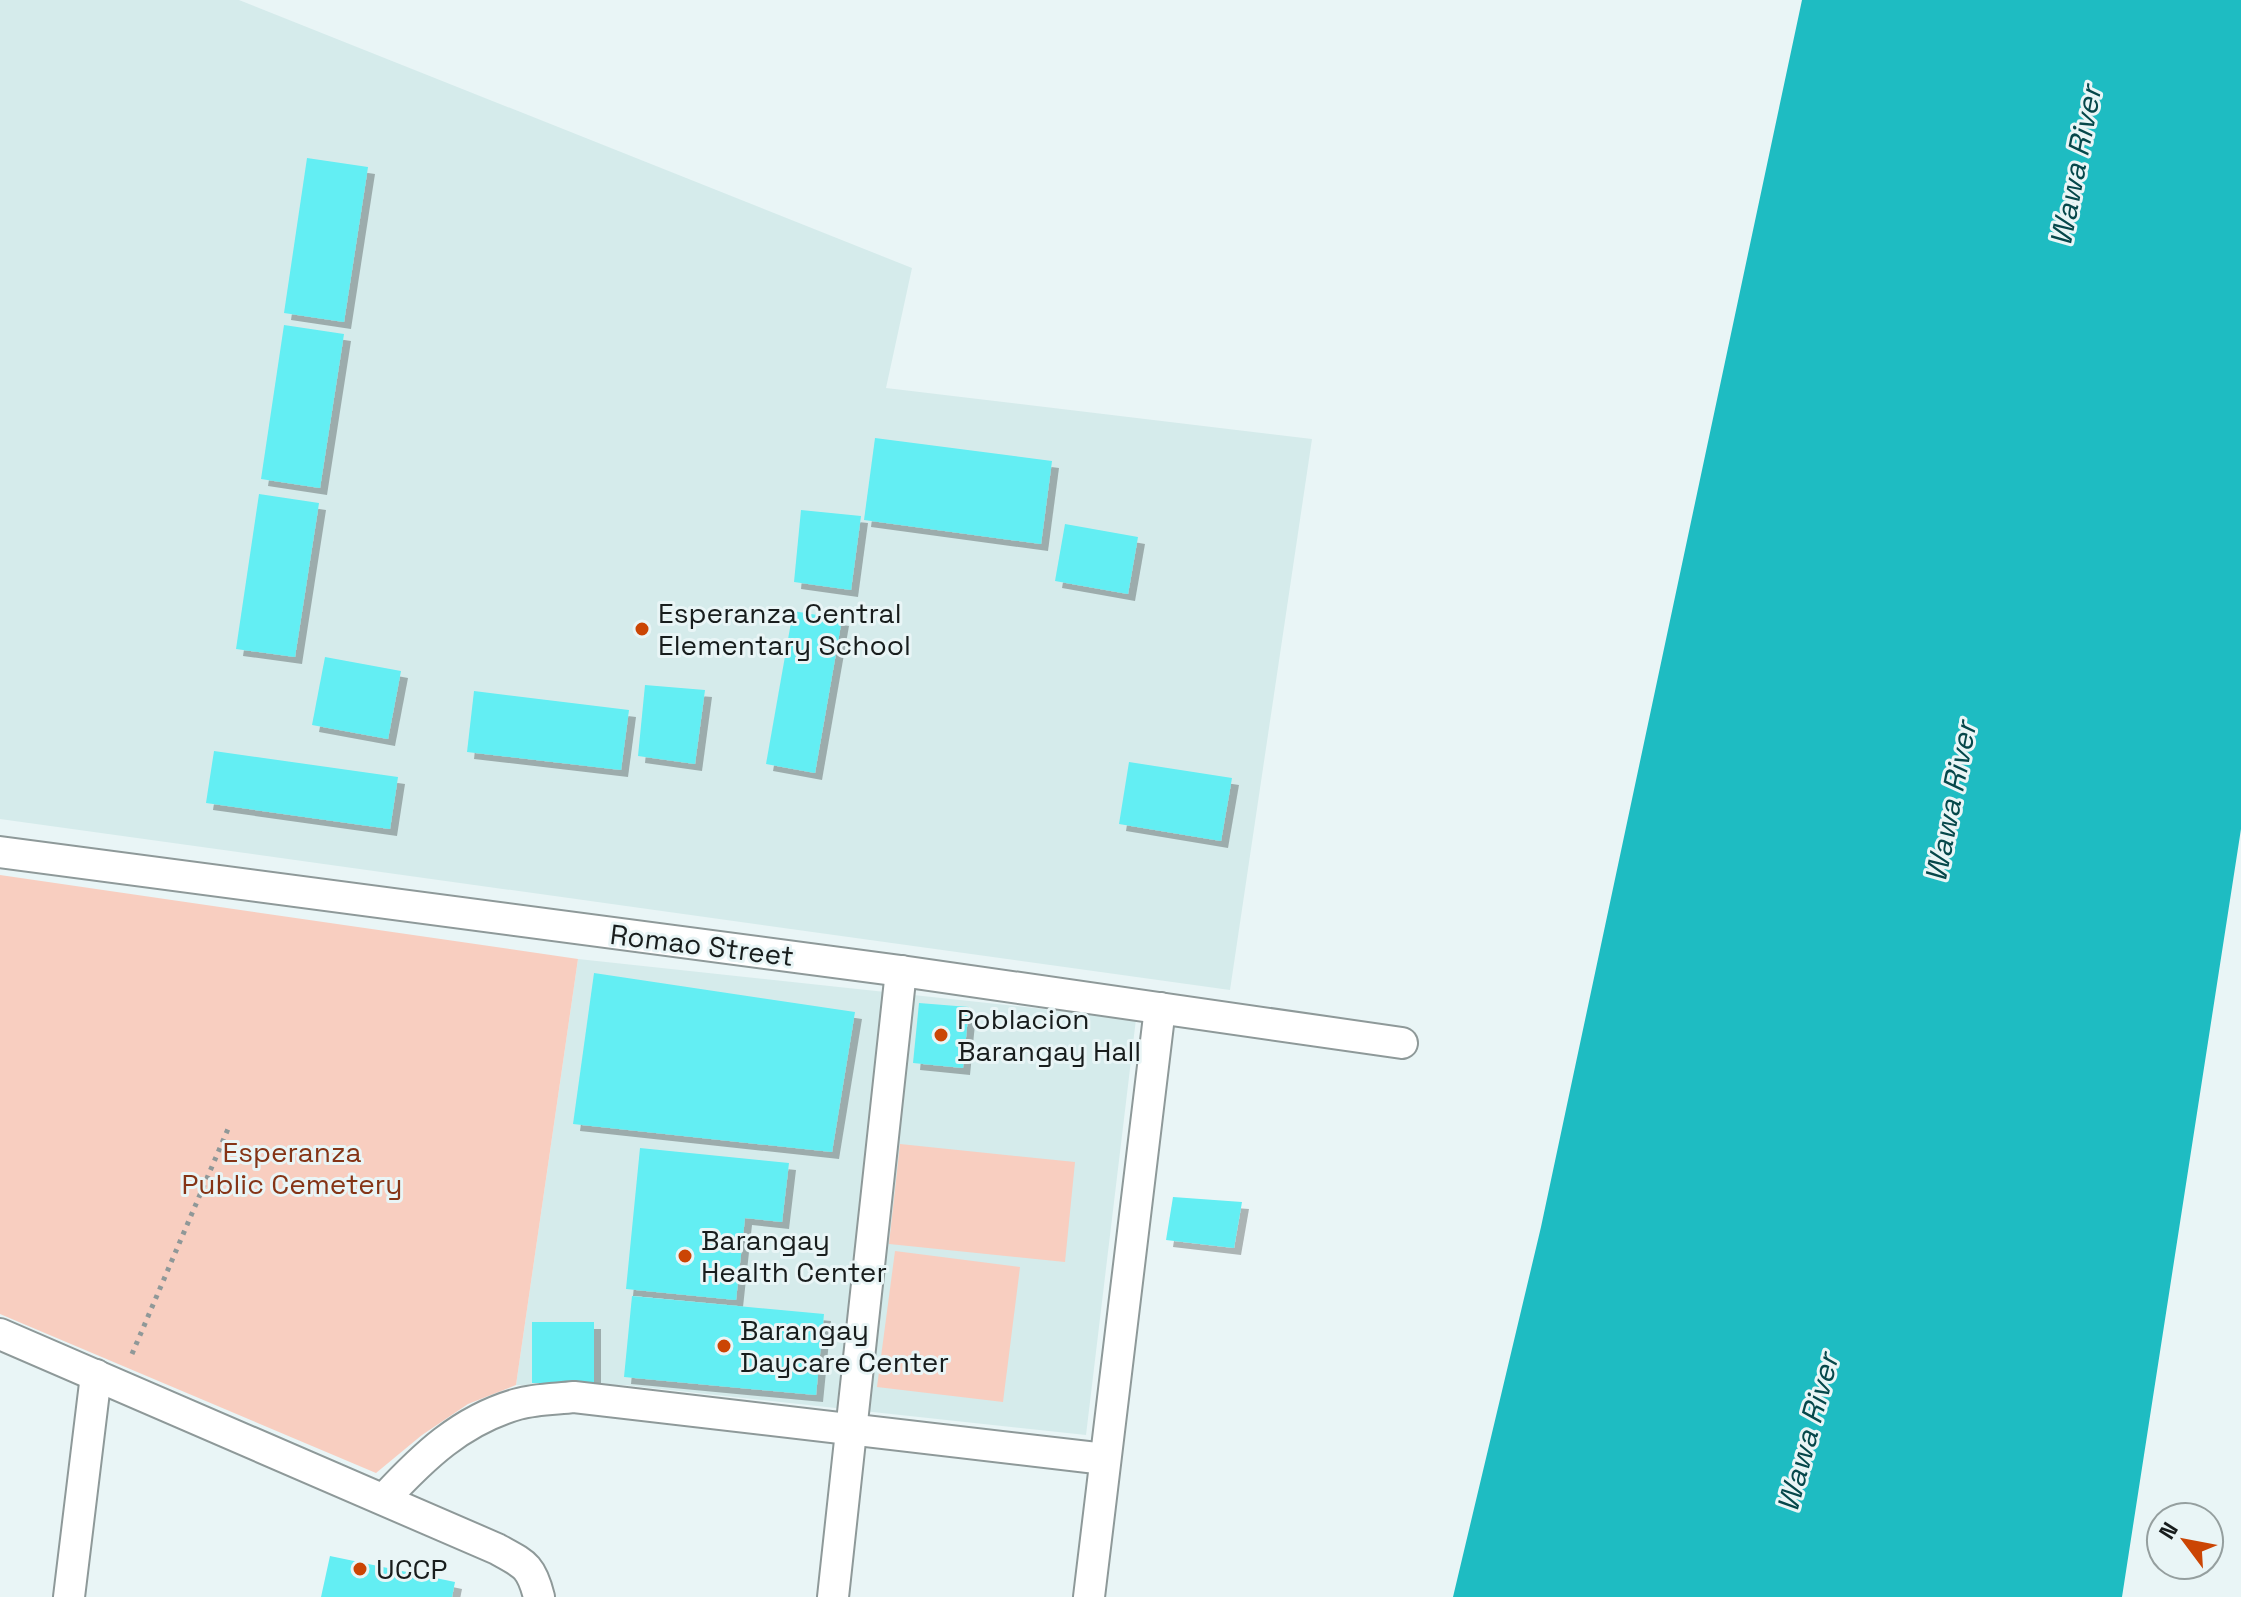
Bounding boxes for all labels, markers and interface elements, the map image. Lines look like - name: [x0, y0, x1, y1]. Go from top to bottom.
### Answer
- water label: Wawa River: [2041, 80, 2111, 249]
- place label: Esperanza Central Elementary School: [658, 595, 911, 663]
- marker: Esperanza Central Elementary School: [633, 620, 651, 638]
- water label: Wawa River: [1916, 716, 1986, 885]
- street label: Romao Street: [608, 916, 796, 974]
- place label: Poblacion Barangay Hall: [957, 1001, 1141, 1069]
- marker: Poblacion Barangay Hall: [932, 1026, 950, 1044]
- park label: Esperanza Public Cemetery: [182, 1134, 402, 1202]
- place label: Barangay Health Center: [701, 1222, 887, 1290]
- marker: Barangay Health Center: [676, 1247, 694, 1265]
- place label: Barangay Daycare Center: [740, 1312, 949, 1380]
- marker: Barangay Daycare Center: [715, 1337, 733, 1355]
- water label: Wawa River: [1768, 1347, 1848, 1516]
- north arrow: [2145, 1501, 2225, 1581]
- text: N: [2152, 1517, 2184, 1544]
- place label: UCCP: [376, 1551, 447, 1587]
- marker: UCCP: [351, 1560, 369, 1578]

